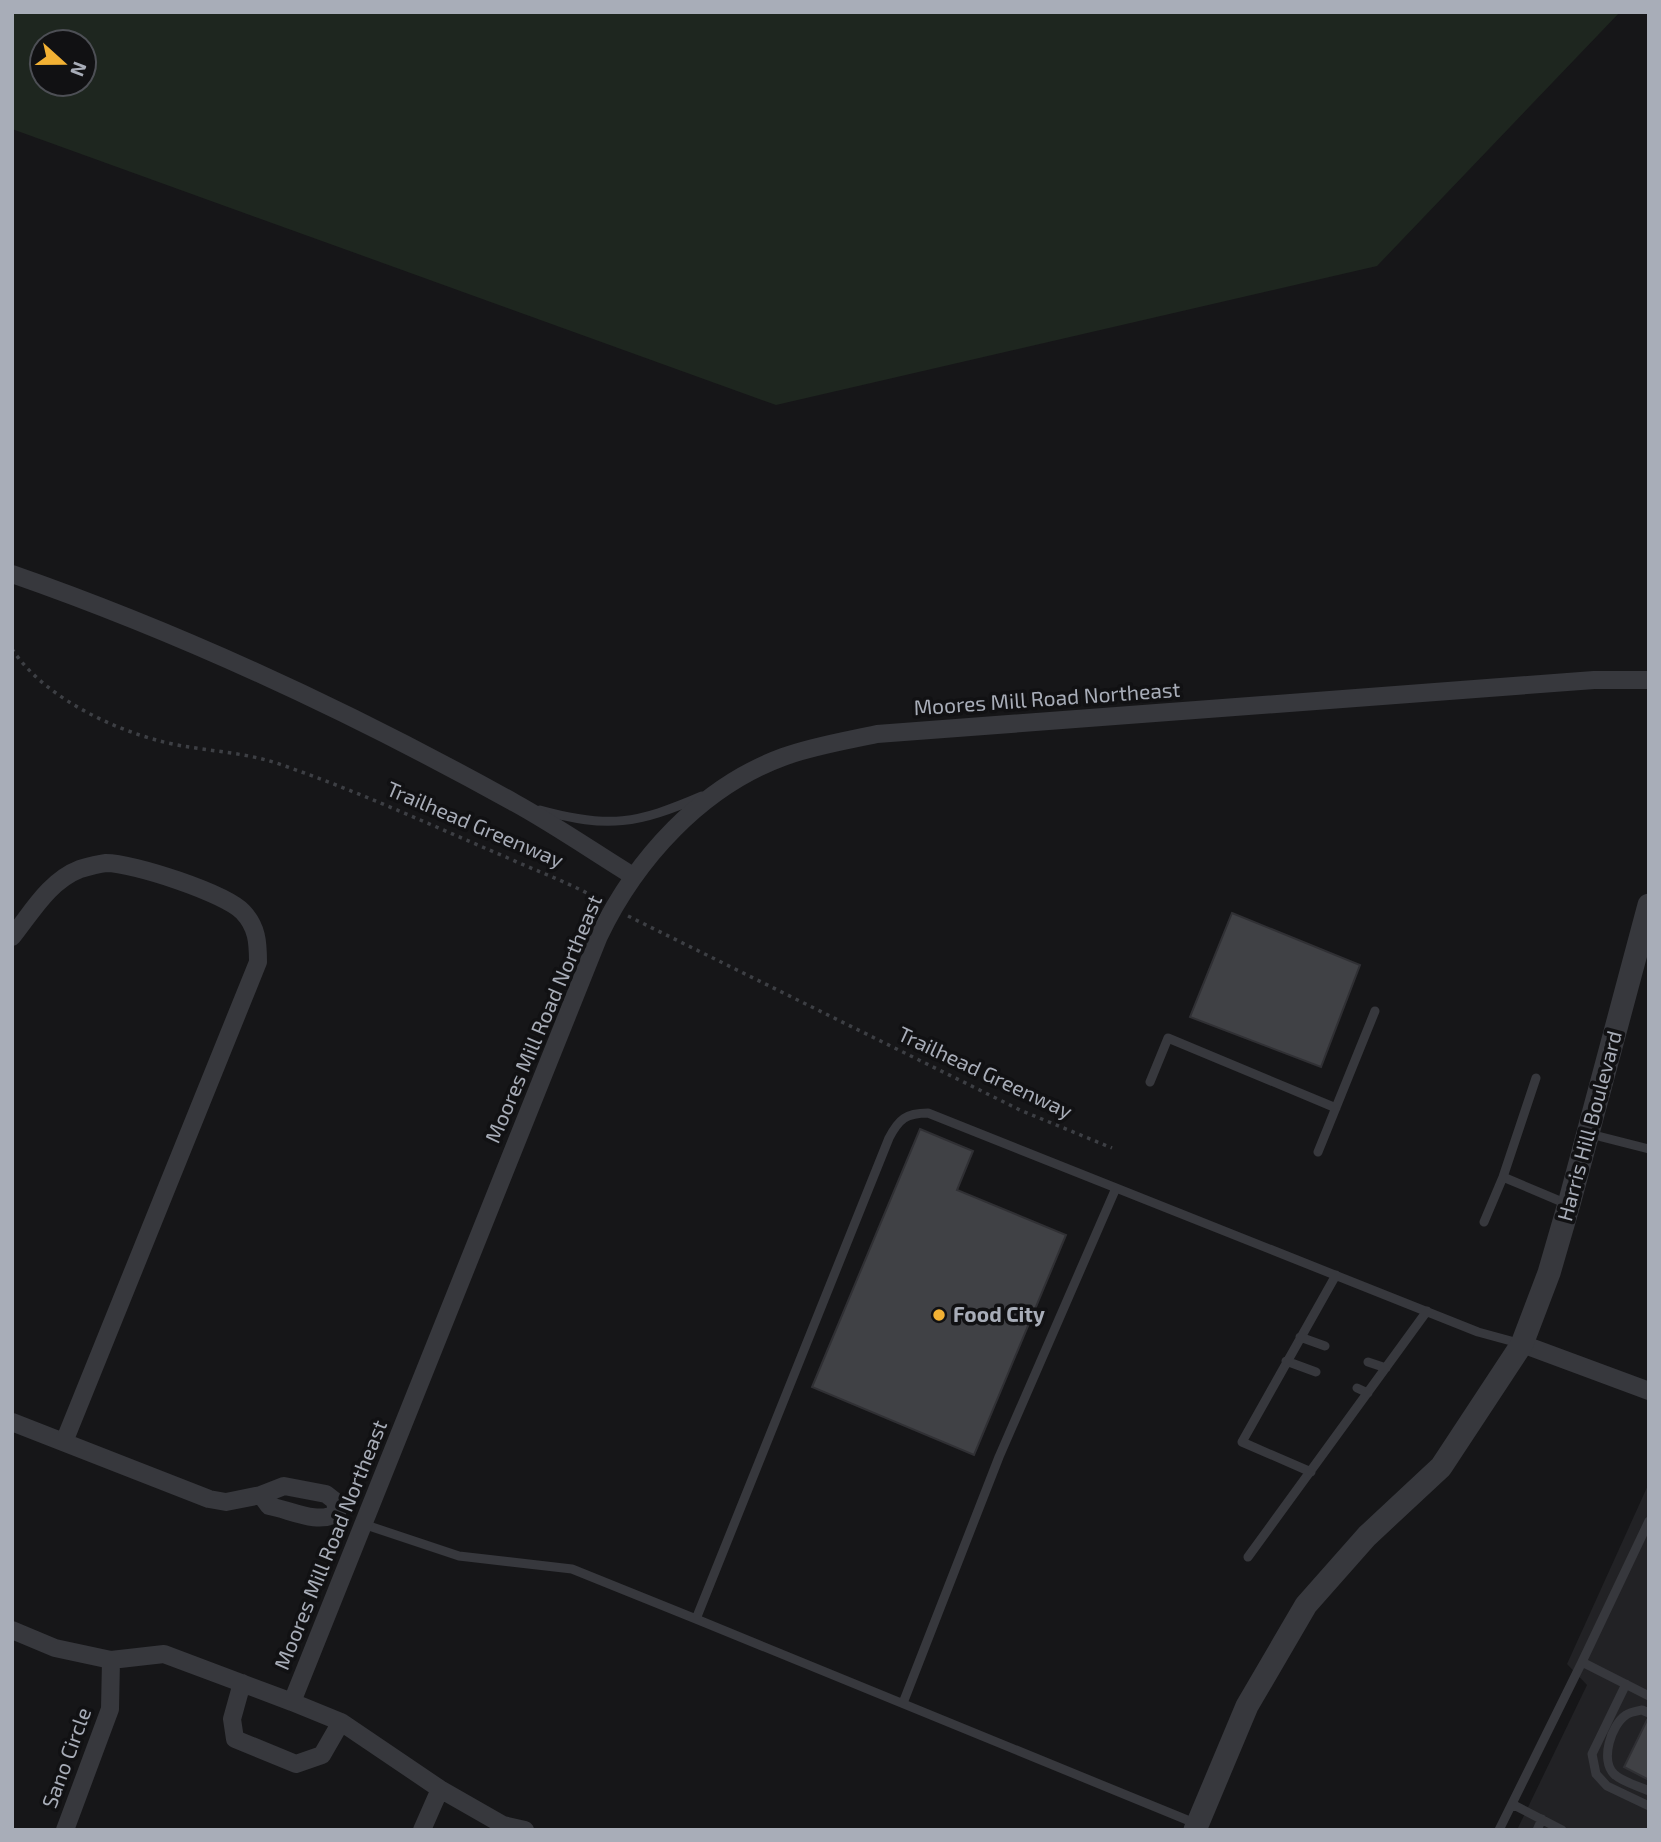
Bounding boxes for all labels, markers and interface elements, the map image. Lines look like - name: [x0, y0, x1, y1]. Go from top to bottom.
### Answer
- north arrow: [28, 28, 98, 98]
- text: N: [66, 59, 93, 80]
- street label: Moores Mill Road Northeast: [913, 676, 1181, 719]
- street label: Trailhead Greenway: [384, 775, 568, 872]
- street label: Moores Mill Road Northeast: [479, 891, 606, 1146]
- street label: Trailhead Greenway: [895, 1020, 1077, 1123]
- street label: Harris Hill Boulevard: [1551, 1028, 1626, 1224]
- place label: Food City: [953, 1301, 1045, 1327]
- marker: Food City: [931, 1307, 947, 1323]
- street label: Moores Mill Road Northeast: [268, 1416, 391, 1673]
- street label: Sano Circle: [36, 1704, 95, 1811]

